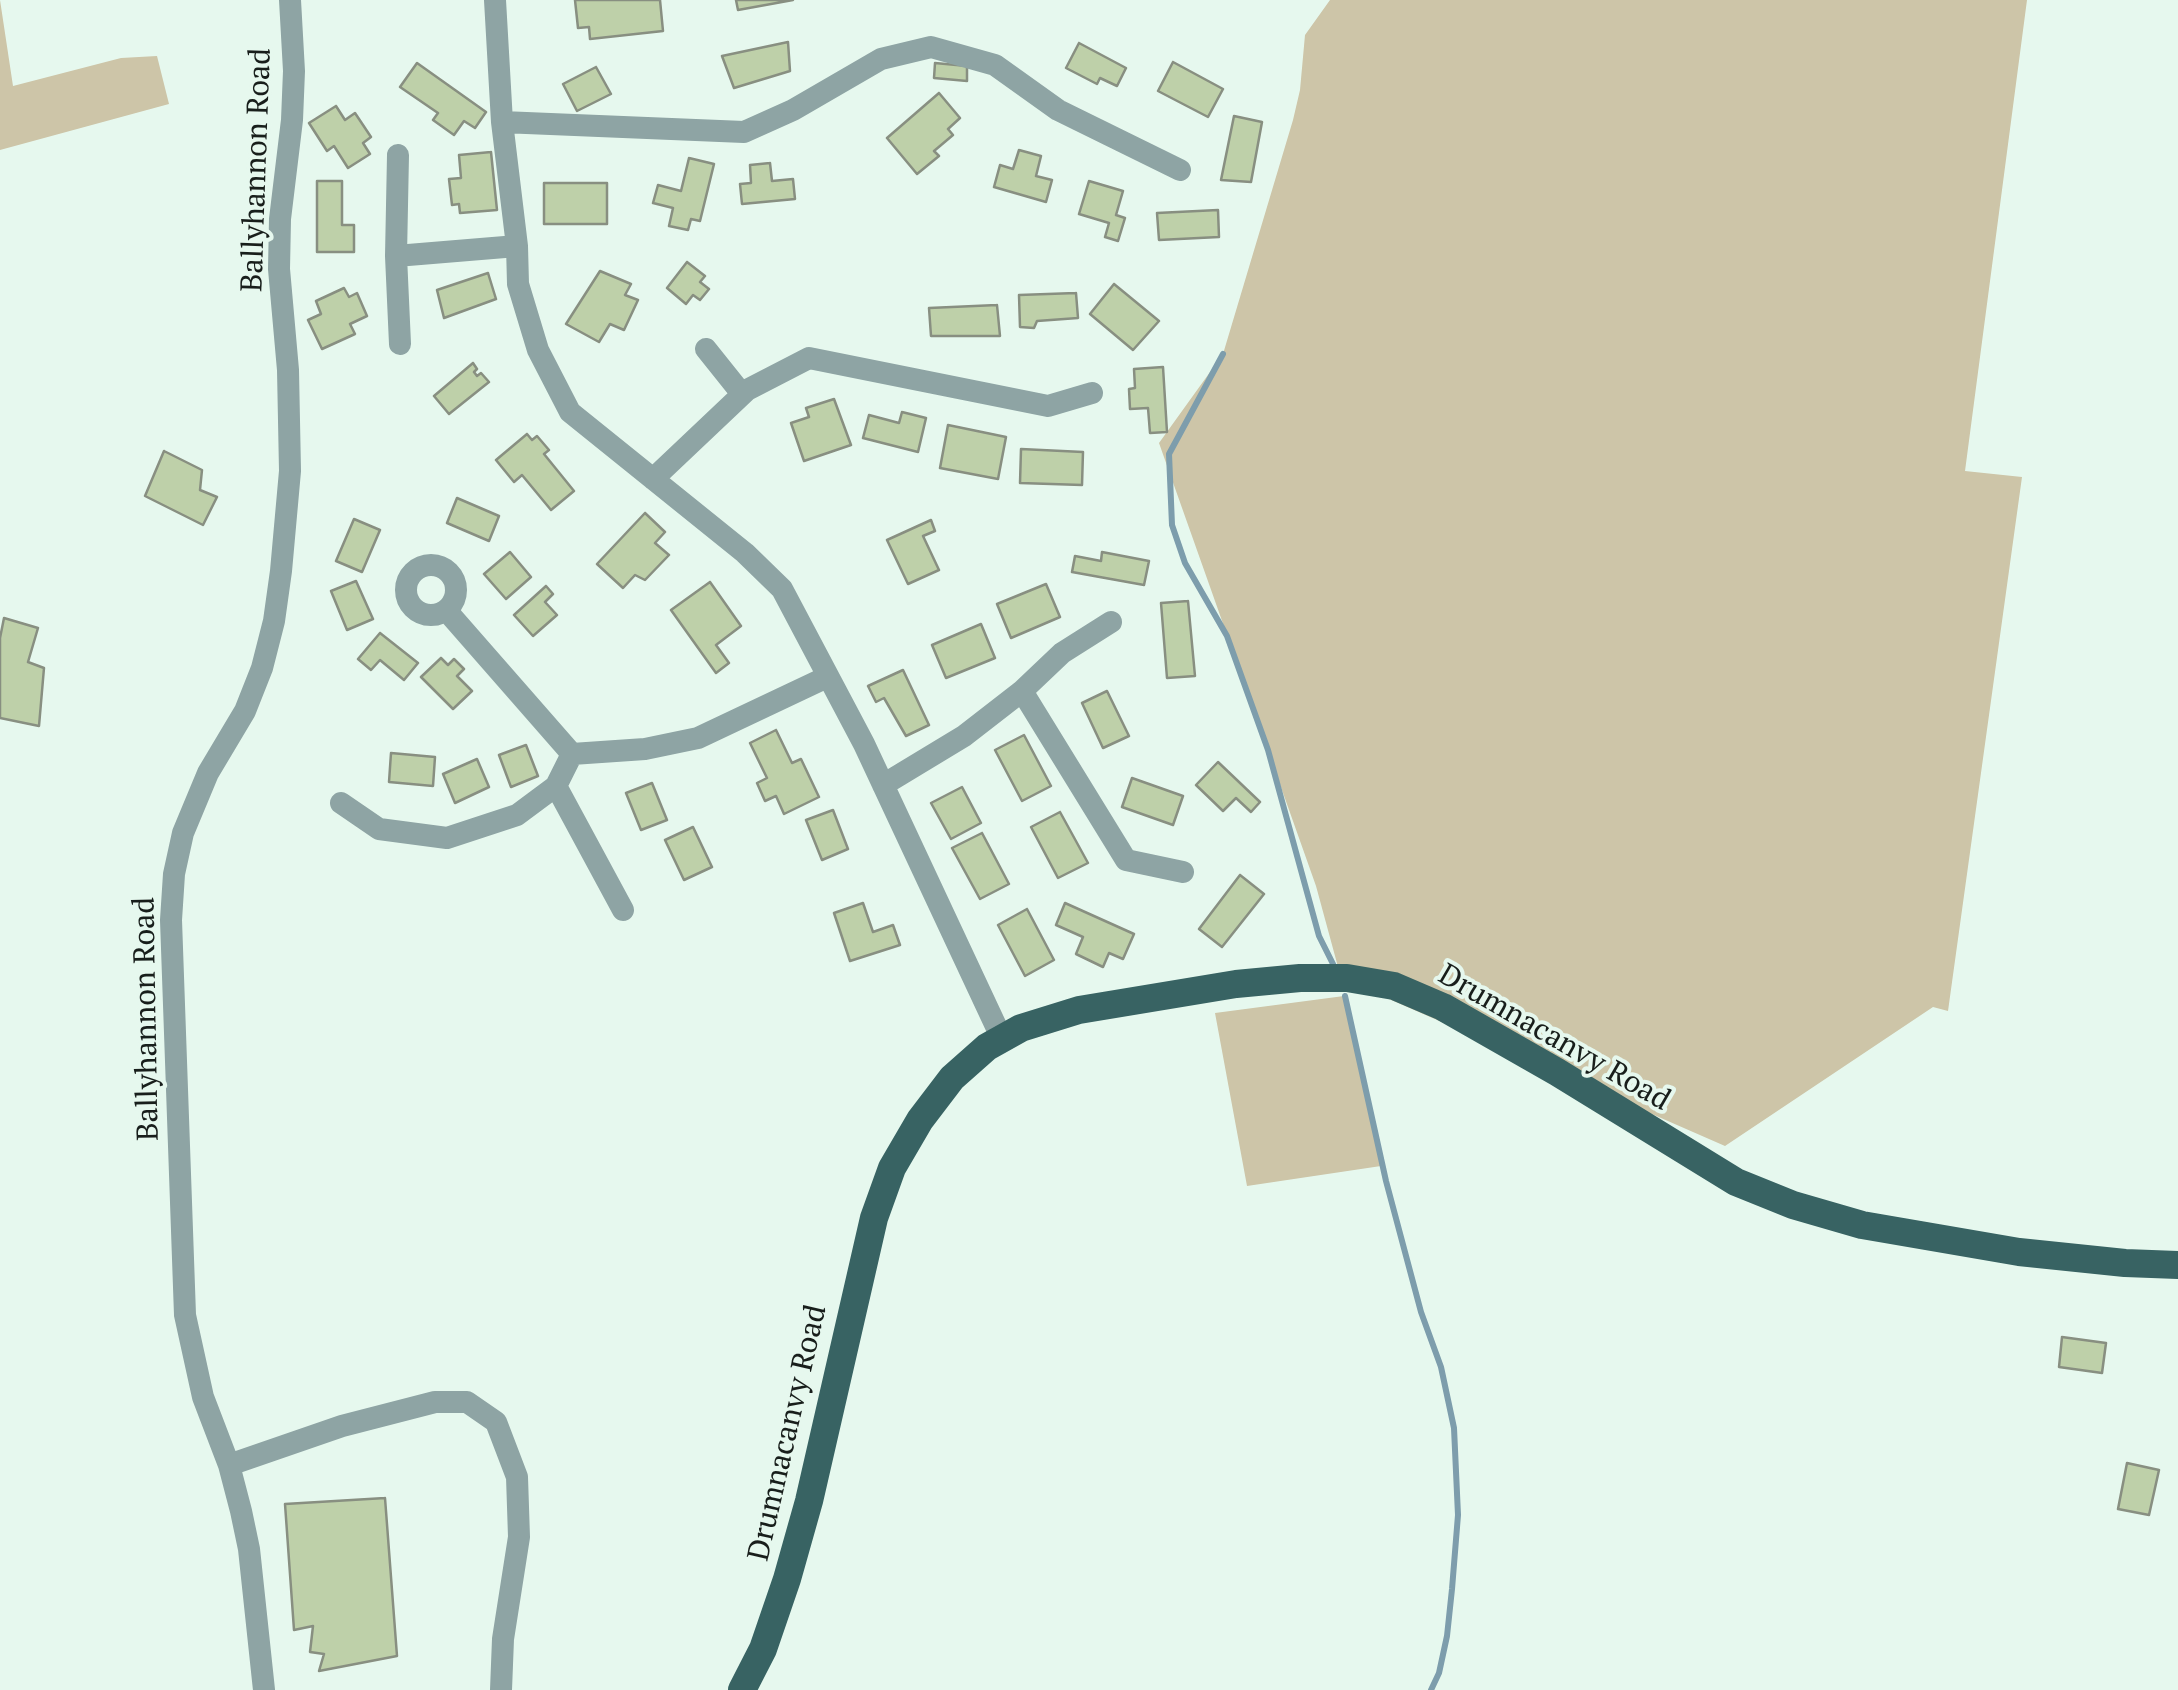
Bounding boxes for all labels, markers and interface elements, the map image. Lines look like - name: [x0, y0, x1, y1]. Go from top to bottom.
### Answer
- street label: Ballyhannon Road: [235, 48, 279, 292]
- street label: Ballyhannon Road: [127, 897, 167, 1141]
- street label: Drumnacanvy Road: [1432, 957, 1676, 1119]
- street label: Drumnacanvy Road: [741, 1302, 835, 1564]

